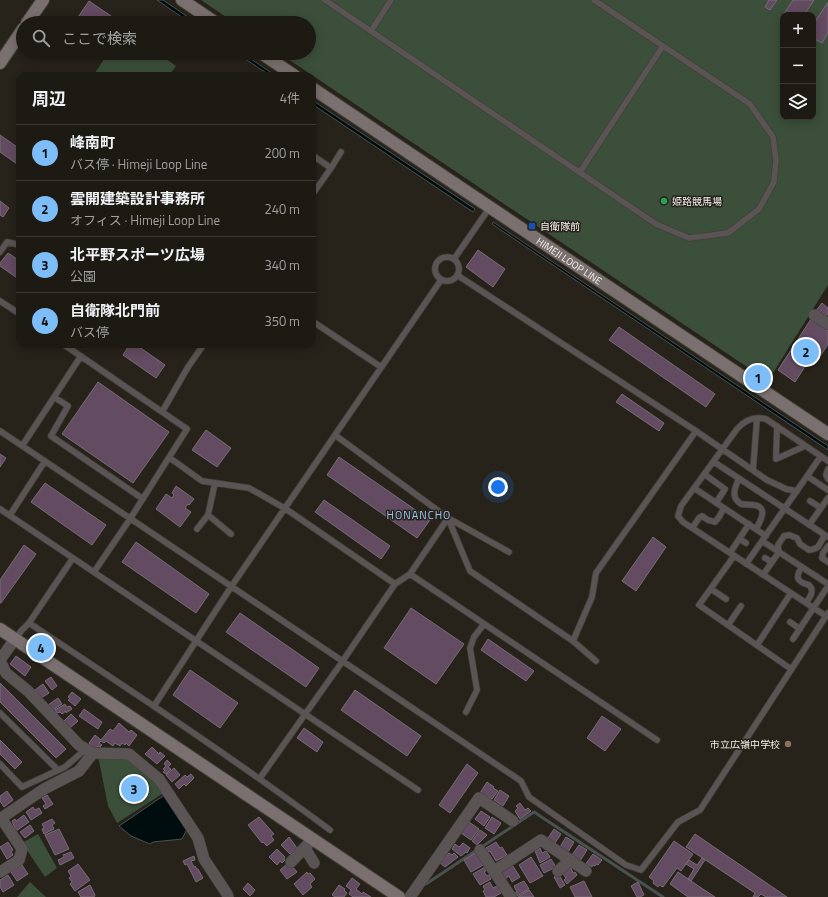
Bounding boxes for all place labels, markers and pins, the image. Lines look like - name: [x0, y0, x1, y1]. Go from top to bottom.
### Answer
- place label: 姫路競馬場: [672, 194, 722, 209]
- marker: 姫路競馬場: [659, 196, 669, 206]
- place label: 自衛隊前: [540, 219, 580, 234]
- marker: 自衛隊前: [527, 221, 537, 231]
- pin: 2: [793, 337, 819, 367]
- pin: 1: [745, 363, 771, 393]
- pin: 4: [28, 633, 54, 663]
- place label: 市立広嶺中学校: [710, 737, 780, 752]
- marker: 市立広嶺中学校: [783, 739, 793, 749]
- pin: 3: [121, 774, 147, 804]

